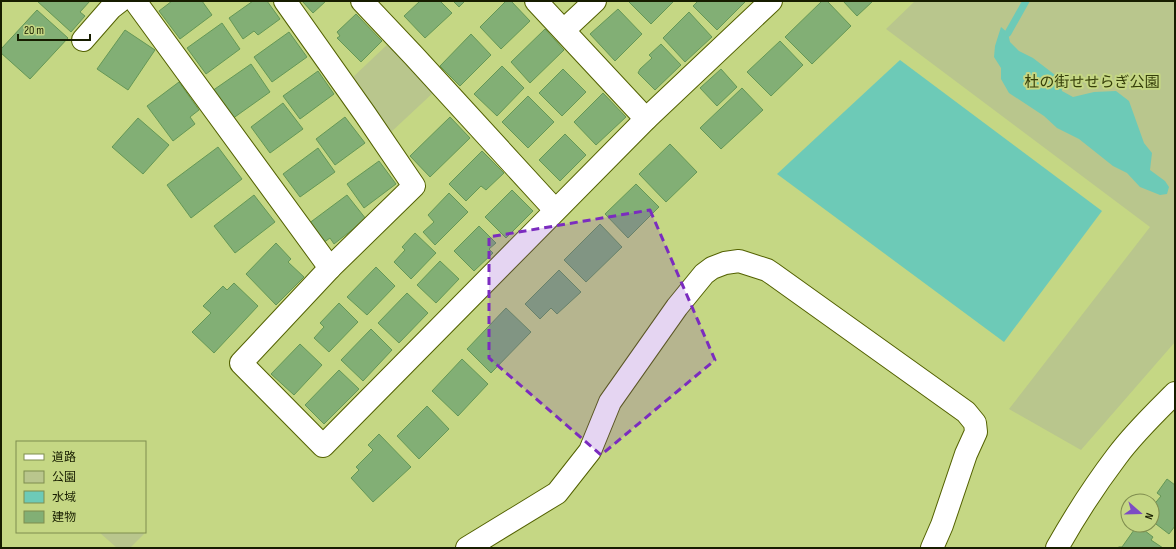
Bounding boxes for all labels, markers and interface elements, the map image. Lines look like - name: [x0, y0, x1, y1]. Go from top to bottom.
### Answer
- scale bar: [18, 16, 90, 42]
- text: 20 m: [24, 23, 44, 38]
- park label: 杜の街せせらぎ公園: [1024, 73, 1160, 92]
- legend: [16, 441, 146, 533]
- text: 道路: [52, 450, 76, 465]
- text: 公園: [52, 470, 76, 485]
- text: 水域: [52, 490, 76, 505]
- north arrow: [1120, 493, 1160, 533]
- text: 建物: [52, 510, 76, 525]
- text: N: [1142, 511, 1156, 521]

